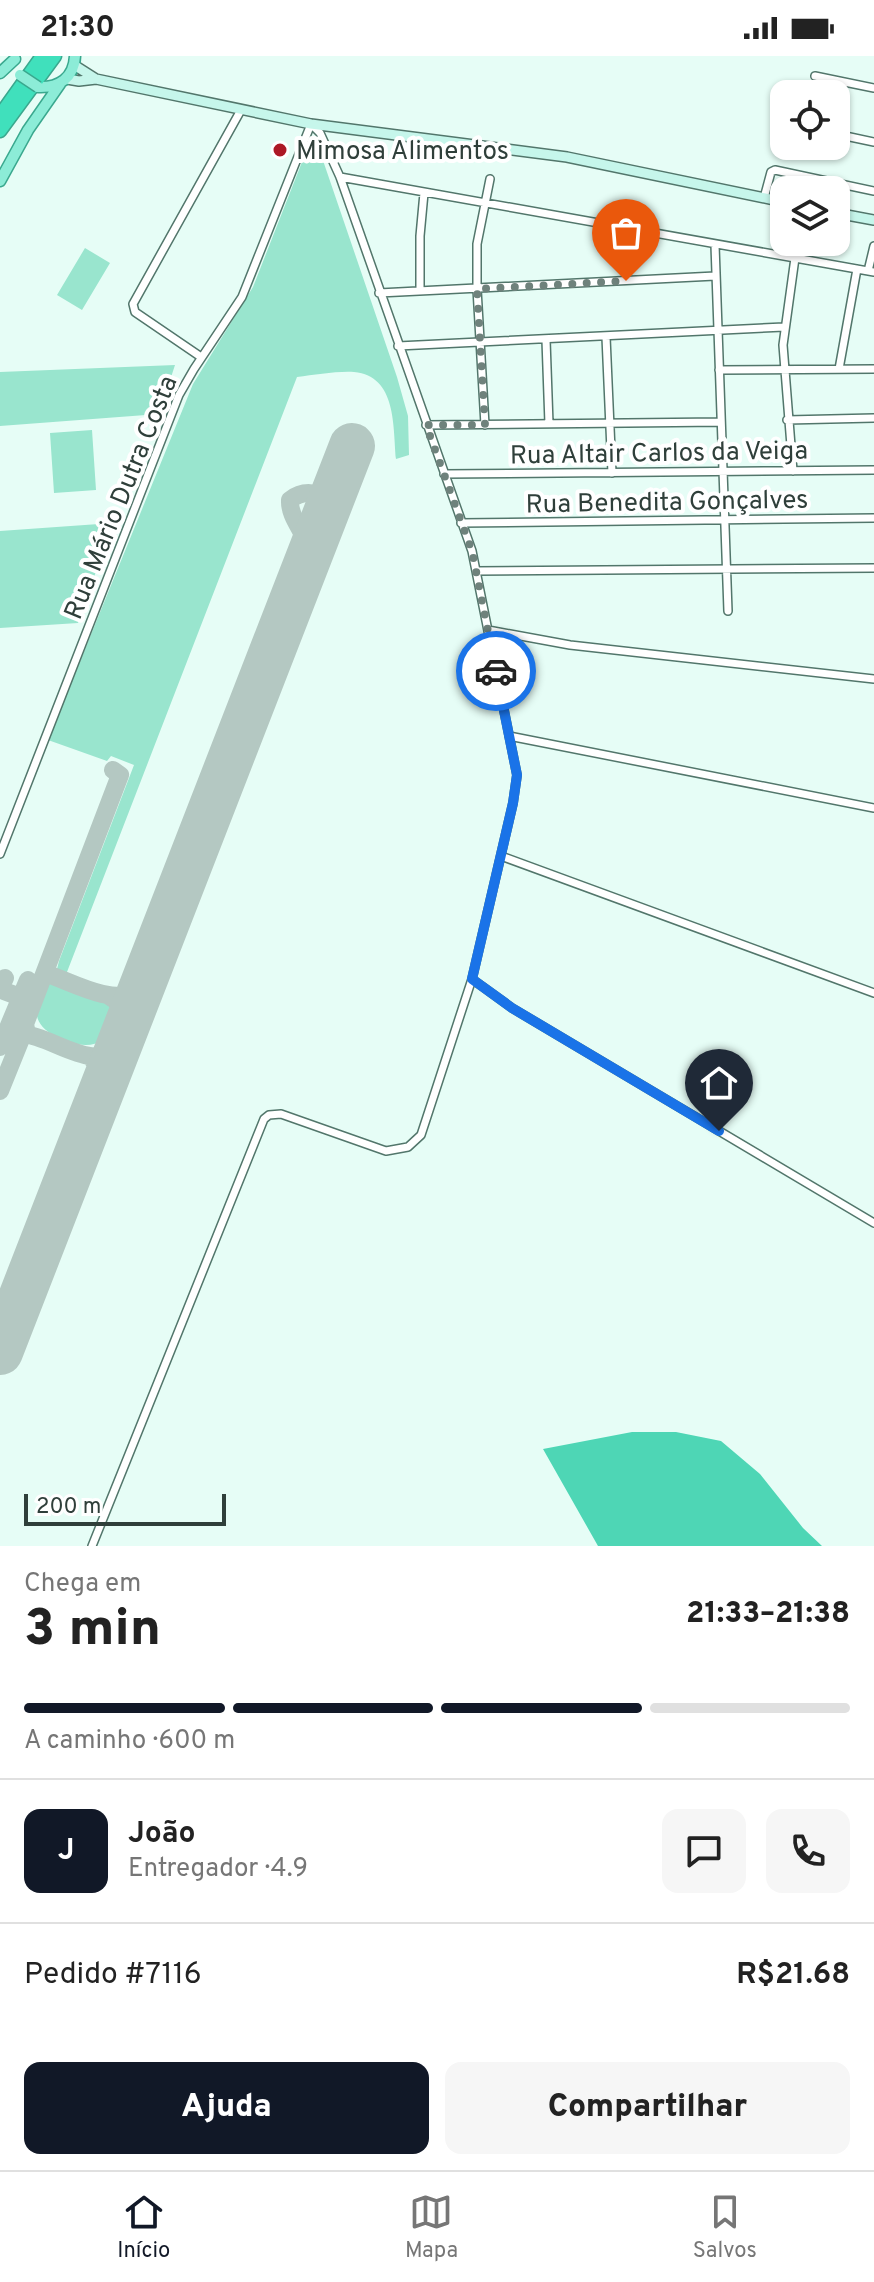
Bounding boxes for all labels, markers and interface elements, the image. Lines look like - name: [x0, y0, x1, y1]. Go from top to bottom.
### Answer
- text: 21:30: [40, 10, 115, 47]
- map controls: [770, 80, 850, 256]
- button: locate: [770, 80, 850, 160]
- place label: Mimosa Alimentos: [296, 136, 509, 169]
- marker: Mimosa Alimentos: [271, 141, 289, 159]
- button: layers: [770, 176, 850, 256]
- pin: [592, 199, 660, 281]
- icon: bag: [604, 211, 648, 255]
- street label: Rua Mário Dutra Costa: [58, 371, 186, 625]
- street label: Rua Altair Carlos da Veiga: [510, 435, 808, 474]
- street label: Rua Benedita Gonçalves: [525, 485, 809, 522]
- courier: [456, 631, 536, 711]
- icon: car: [474, 649, 518, 693]
- pin: [685, 1049, 753, 1131]
- icon: home: [697, 1061, 741, 1105]
- scale bar: [24, 1490, 226, 1526]
- text: 200 m: [36, 1494, 101, 1521]
- text: Chega em: [24, 1568, 141, 1601]
- text: 21:33–21:38: [686, 1596, 850, 1633]
- text: 3 min: [24, 1598, 161, 1664]
- text: A caminho · 600 m: [24, 1725, 235, 1758]
- button: chat: [662, 1809, 746, 1893]
- button: phone: [766, 1809, 850, 1893]
- text: João: [128, 1816, 195, 1853]
- text: J: [58, 1833, 74, 1870]
- text: Entregador · 4.9: [128, 1853, 308, 1886]
- text: Pedido #7116: [24, 1957, 202, 1994]
- text: R$21.68: [736, 1957, 850, 1994]
- button: Ajuda: [24, 2062, 429, 2154]
- button: Compartilhar: [445, 2062, 850, 2154]
- tab: Início: [117, 2190, 170, 2265]
- tab: Mapa: [405, 2190, 458, 2265]
- tab: Salvos: [693, 2190, 757, 2265]

